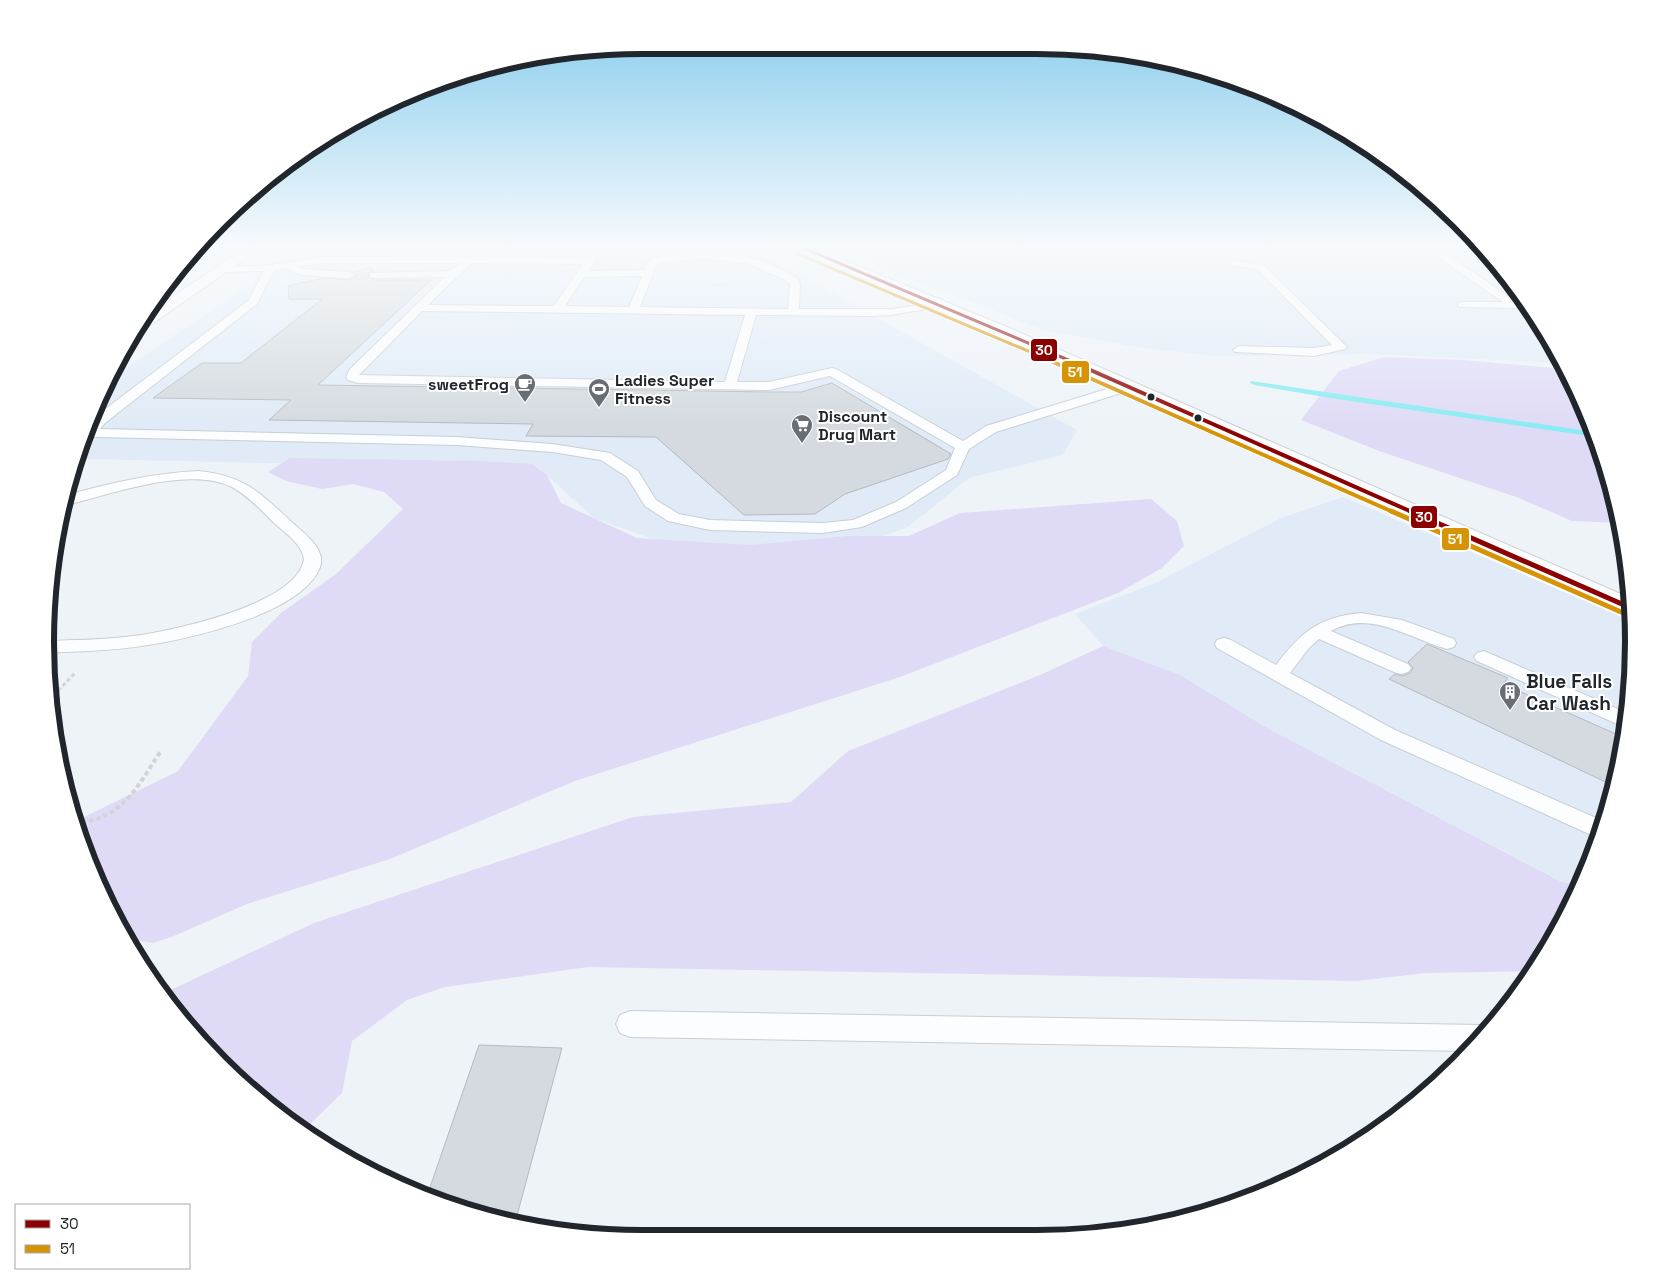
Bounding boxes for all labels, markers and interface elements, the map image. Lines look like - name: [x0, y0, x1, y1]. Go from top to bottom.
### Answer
- line badge: 30: [1030, 338, 1058, 362]
- text: 30: [1035, 341, 1053, 359]
- line badge: 51: [1061, 360, 1090, 384]
- text: 51: [1068, 363, 1082, 381]
- place label: Ladies Super Fitness: [615, 370, 714, 409]
- cafe icon: sweetFrog: [513, 372, 537, 403]
- place label: sweetFrog: [428, 374, 509, 395]
- sports icon: Ladies Super Fitness: [587, 377, 611, 408]
- unlabelled marker: [1146, 392, 1156, 402]
- place label: Discount Drug Mart: [818, 406, 896, 445]
- supermarket icon: Discount Drug Mart: [790, 413, 814, 444]
- unlabelled marker: [1193, 413, 1203, 423]
- line badge: 30: [1410, 505, 1438, 529]
- text: 30: [1415, 508, 1433, 526]
- line badge: 51: [1441, 527, 1470, 551]
- text: 51: [1448, 530, 1462, 548]
- place label: Blue Falls Car Wash: [1526, 669, 1612, 716]
- building icon: Blue Falls Car Wash: [1498, 680, 1522, 711]
- legend: [15, 1204, 190, 1269]
- text: 30: [60, 1214, 79, 1233]
- text: 51: [60, 1239, 75, 1258]

